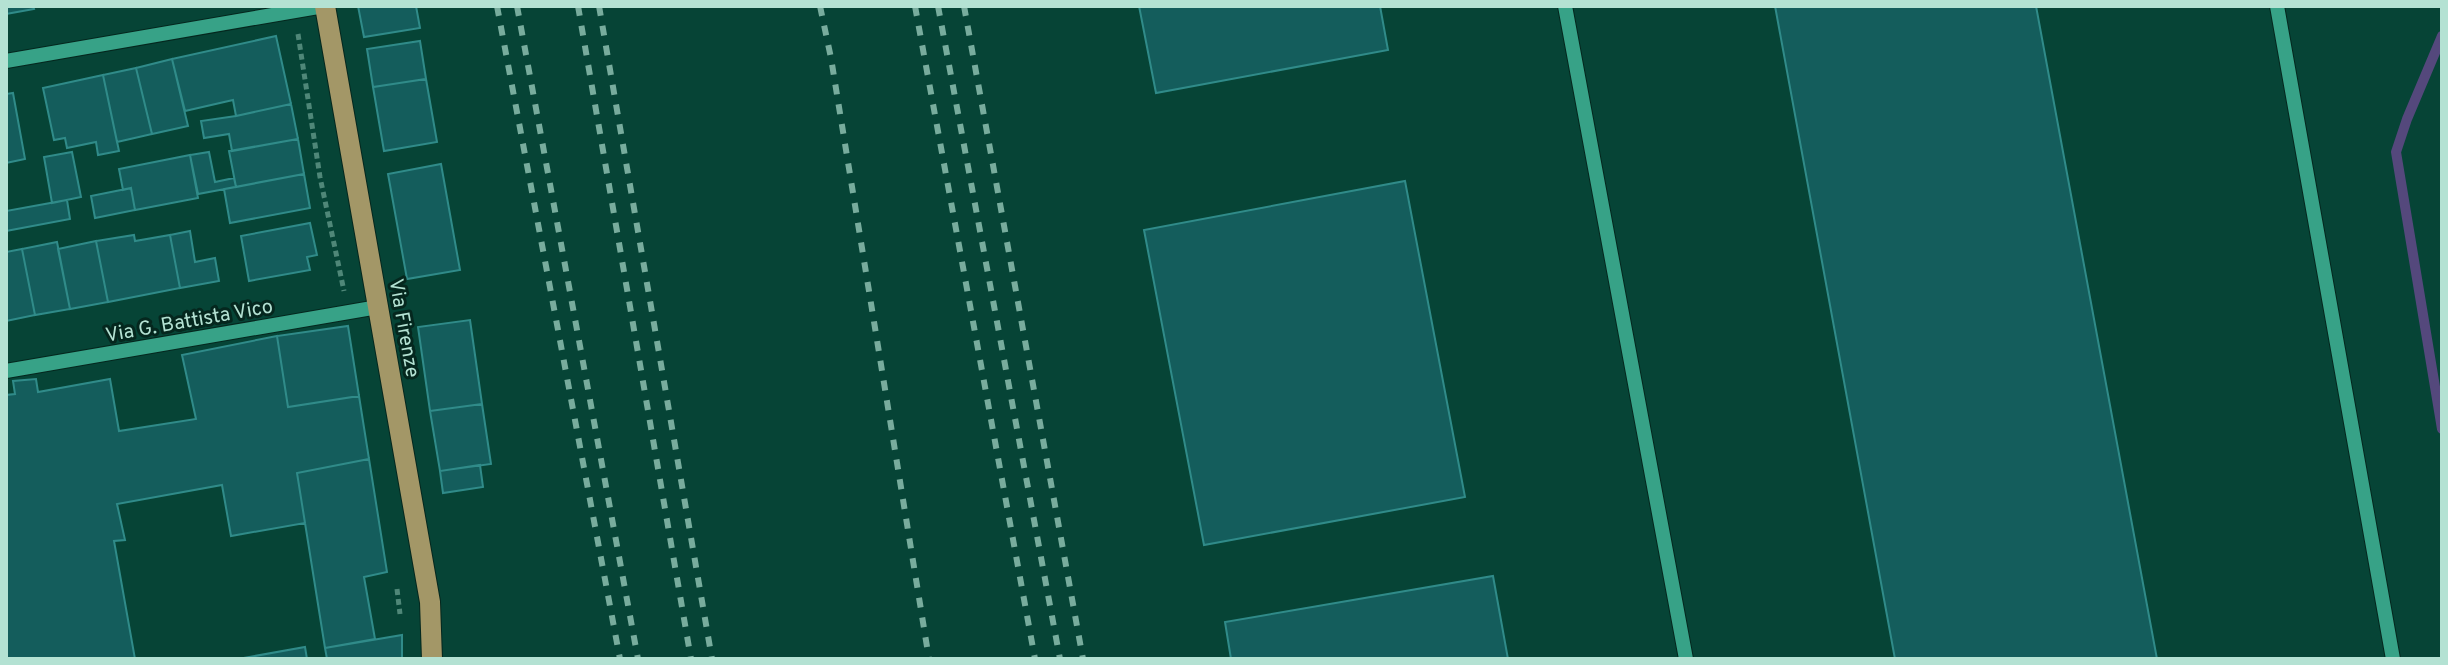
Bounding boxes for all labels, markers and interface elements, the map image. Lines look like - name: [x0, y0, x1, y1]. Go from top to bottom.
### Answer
- street label: Via Firenze: [382, 277, 425, 380]
- street label: Via G. Battista Vico: [104, 294, 275, 350]

